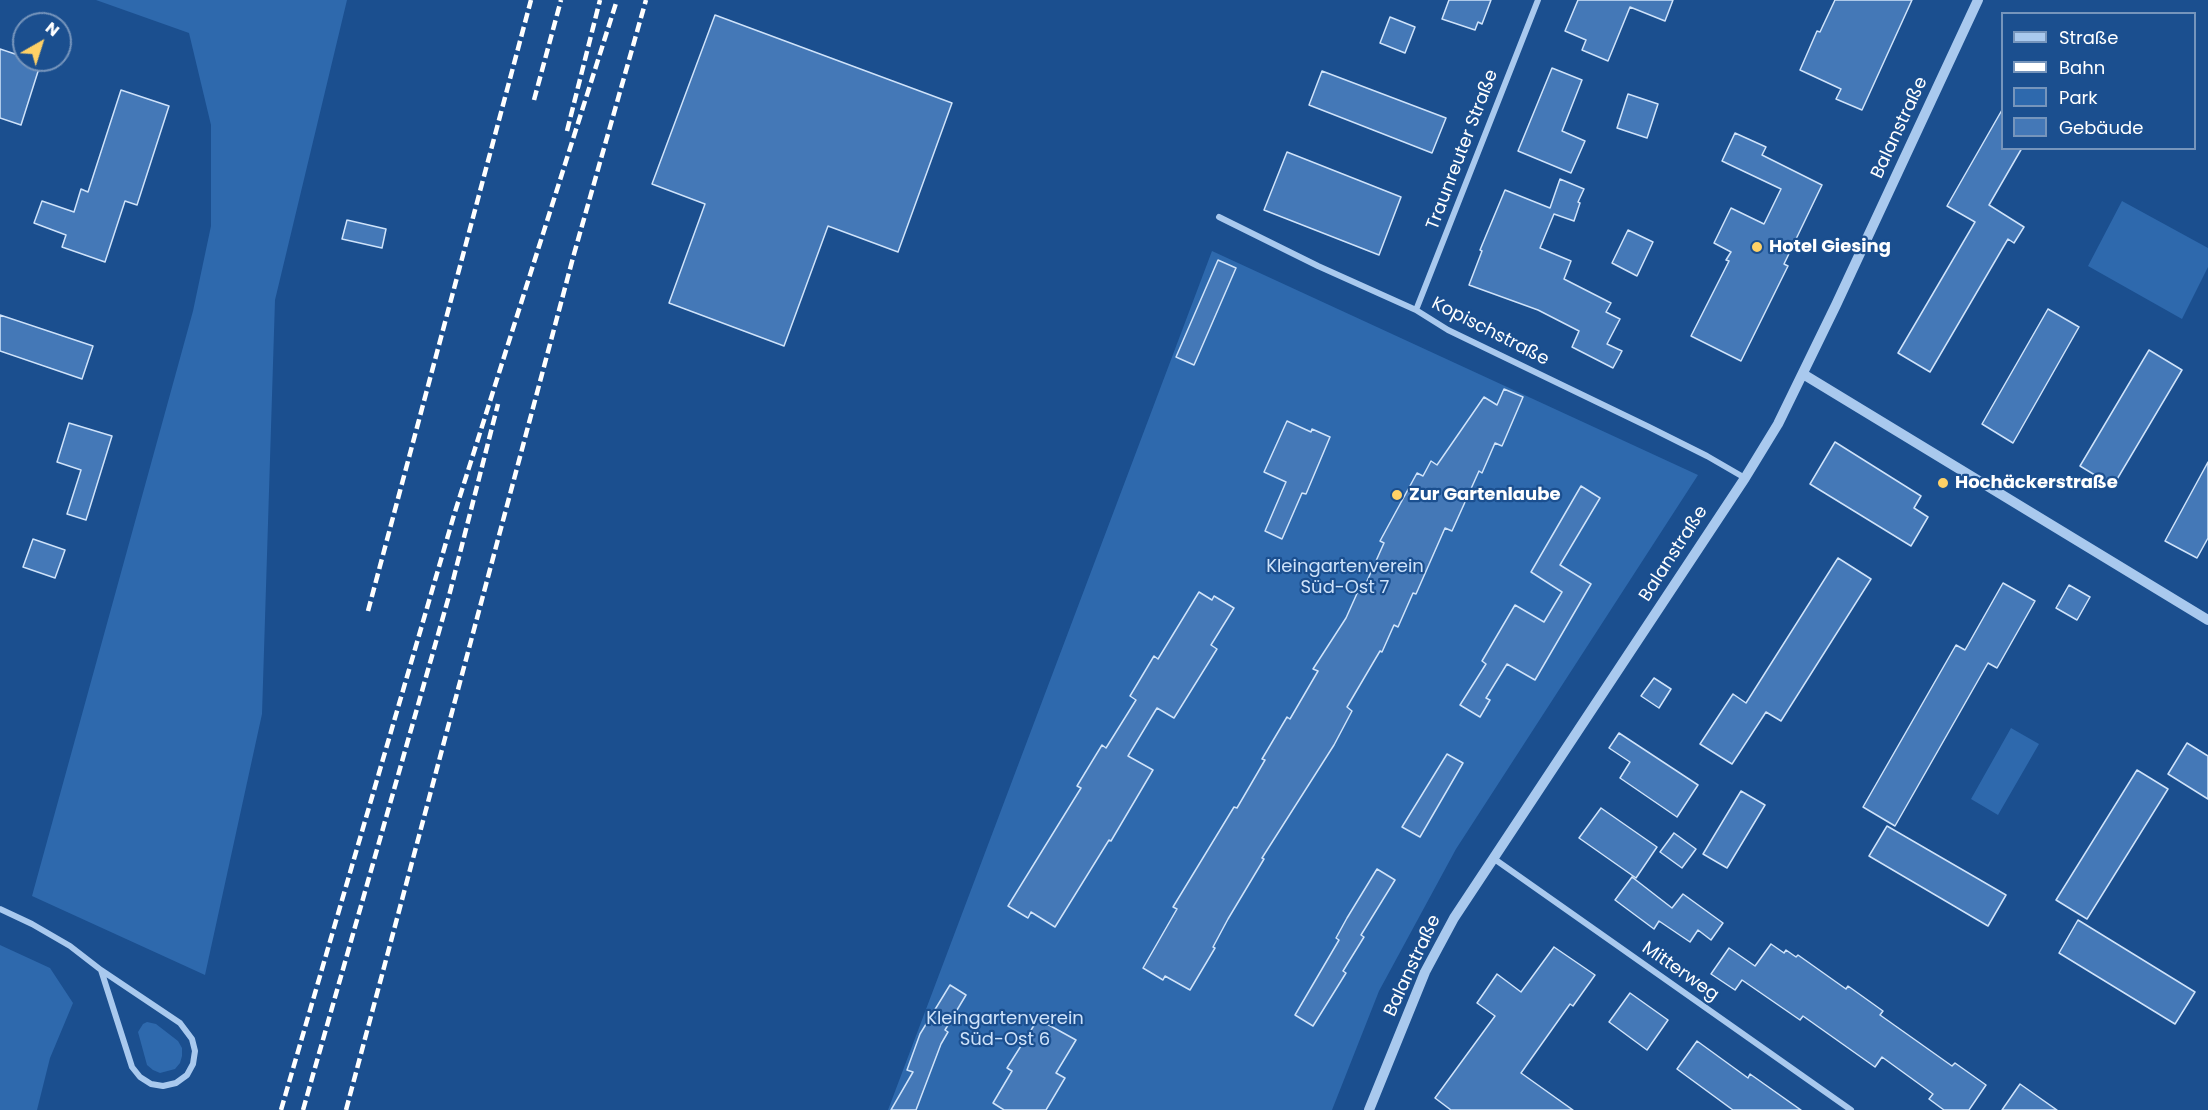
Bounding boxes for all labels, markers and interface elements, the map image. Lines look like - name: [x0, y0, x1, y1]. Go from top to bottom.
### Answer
- north arrow: [12, 12, 72, 72]
- legend: [2001, 12, 2196, 150]
- text: N: [40, 16, 64, 42]
- text: Straße: [2059, 25, 2118, 50]
- text: Bahn: [2059, 55, 2105, 80]
- street label: Traunreuter Straße: [1423, 67, 1503, 233]
- street label: Balanstraße: [1867, 74, 1933, 182]
- text: Park: [2059, 85, 2098, 110]
- text: Gebäude: [2059, 115, 2143, 140]
- place label: Hotel Giesing: [1769, 236, 1891, 258]
- marker: Hotel Giesing: [1750, 240, 1764, 254]
- street label: Kopischstraße: [1428, 293, 1552, 371]
- place label: Hochäckerstraße: [1955, 472, 2118, 494]
- marker: Hochäckerstraße: [1936, 476, 1950, 490]
- place label: Zur Gartenlaube: [1409, 484, 1561, 506]
- marker: Zur Gartenlaube: [1390, 488, 1404, 502]
- street label: Balanstraße: [1635, 502, 1713, 606]
- park label: Kleingartenverein Süd-Ost 7: [1266, 556, 1424, 598]
- street label: Balanstraße: [1380, 912, 1446, 1020]
- street label: Mitterweg: [1637, 938, 1723, 1006]
- park label: Kleingartenverein Süd-Ost 6: [926, 1008, 1084, 1050]

